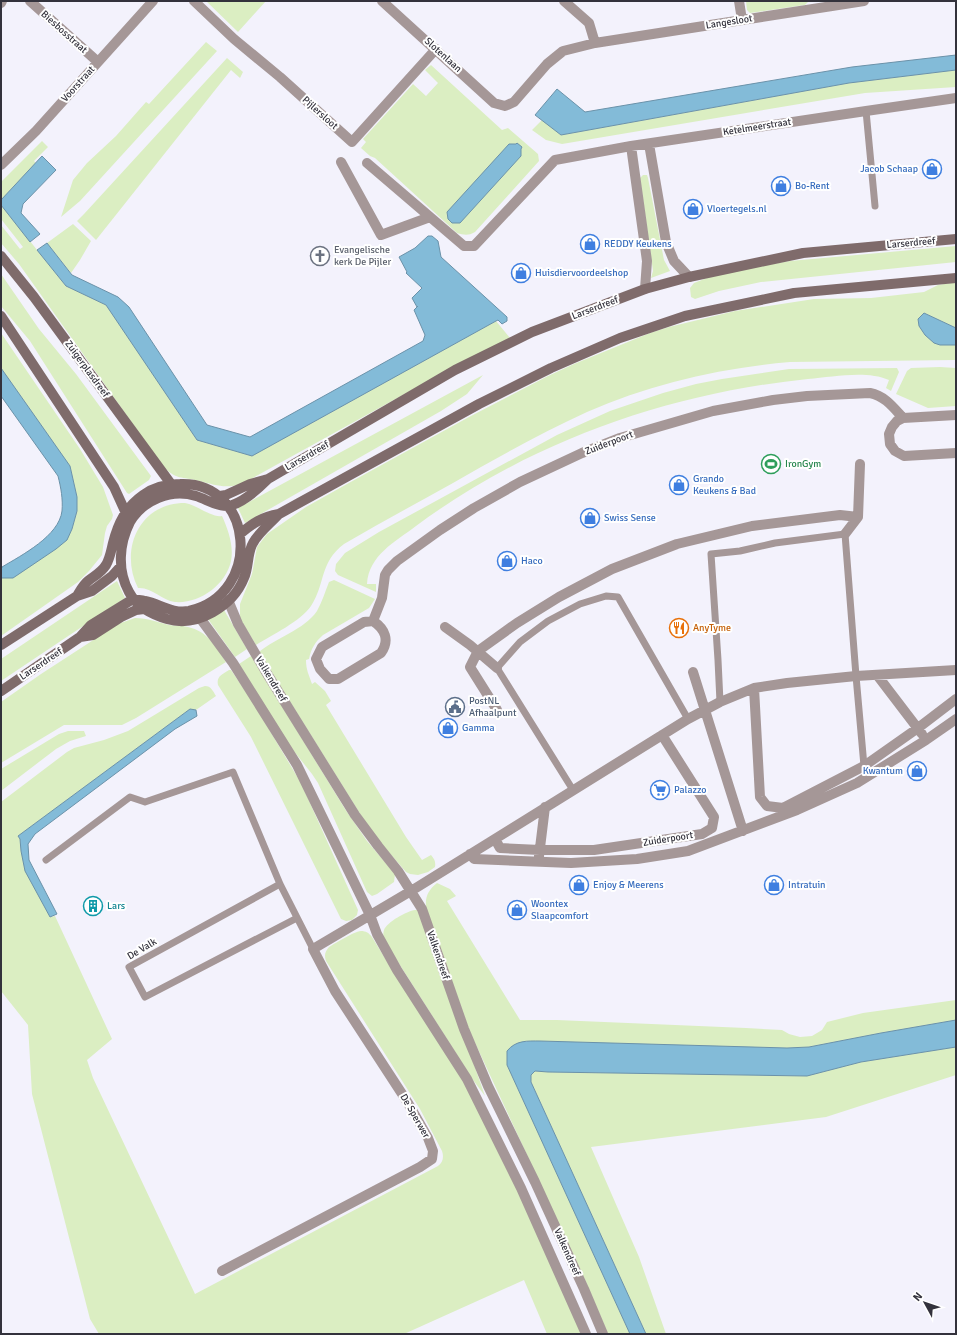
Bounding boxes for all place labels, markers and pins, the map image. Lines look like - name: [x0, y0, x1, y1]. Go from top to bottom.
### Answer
- shop icon: Jacob Schaap: [921, 158, 943, 180]
- place label: Jacob Schaap: [860, 163, 918, 175]
- shop icon: Bo-Rent: [770, 175, 792, 197]
- place label: Bo-Rent: [795, 180, 830, 192]
- shop icon: Vloertegels.nl: [682, 198, 704, 220]
- place label: Vloertegels.nl: [707, 203, 767, 215]
- shop icon: REDDY Keukens: [579, 233, 601, 255]
- place label: REDDY Keukens: [604, 238, 672, 250]
- place label: Evangelische kerk De Pijler: [334, 244, 391, 268]
- church icon: Evangelische kerk De Pijler: [309, 245, 331, 267]
- shop icon: Huisdiervoordeelshop: [510, 262, 532, 284]
- place label: Huisdiervoordeelshop: [535, 267, 628, 279]
- sports icon: IronGym: [760, 453, 782, 475]
- place label: IronGym: [785, 458, 821, 470]
- place label: Grando Keukens & Bad: [693, 473, 756, 497]
- shop icon: Grando Keukens & Bad: [668, 474, 690, 496]
- shop icon: Swiss Sense: [579, 507, 601, 529]
- place label: Swiss Sense: [604, 512, 656, 524]
- shop icon: Haco: [496, 550, 518, 572]
- place label: Haco: [521, 555, 543, 567]
- restaurant icon: AnyTyme: [668, 617, 690, 639]
- place label: AnyTyme: [693, 622, 731, 634]
- place label: PostNL Afhaalpunt: [469, 695, 517, 719]
- public building icon: PostNL Afhaalpunt: [444, 696, 466, 718]
- shop icon: Gamma: [437, 717, 459, 739]
- place label: Gamma: [462, 722, 495, 734]
- shop icon: Kwantum: [906, 760, 928, 782]
- place label: Kwantum: [863, 765, 903, 777]
- supermarket icon: Palazzo: [649, 779, 671, 801]
- place label: Palazzo: [674, 784, 707, 796]
- shop icon: Enjoy & Meerens: [568, 874, 590, 896]
- shop icon: Intratuin: [763, 874, 785, 896]
- place label: Enjoy & Meerens: [593, 879, 664, 891]
- place label: Intratuin: [788, 879, 826, 891]
- building icon: Lars: [82, 895, 104, 917]
- place label: Woontex Slaapcomfort: [531, 898, 589, 922]
- shop icon: Woontex Slaapcomfort: [506, 899, 528, 921]
- place label: Lars: [107, 900, 126, 912]

